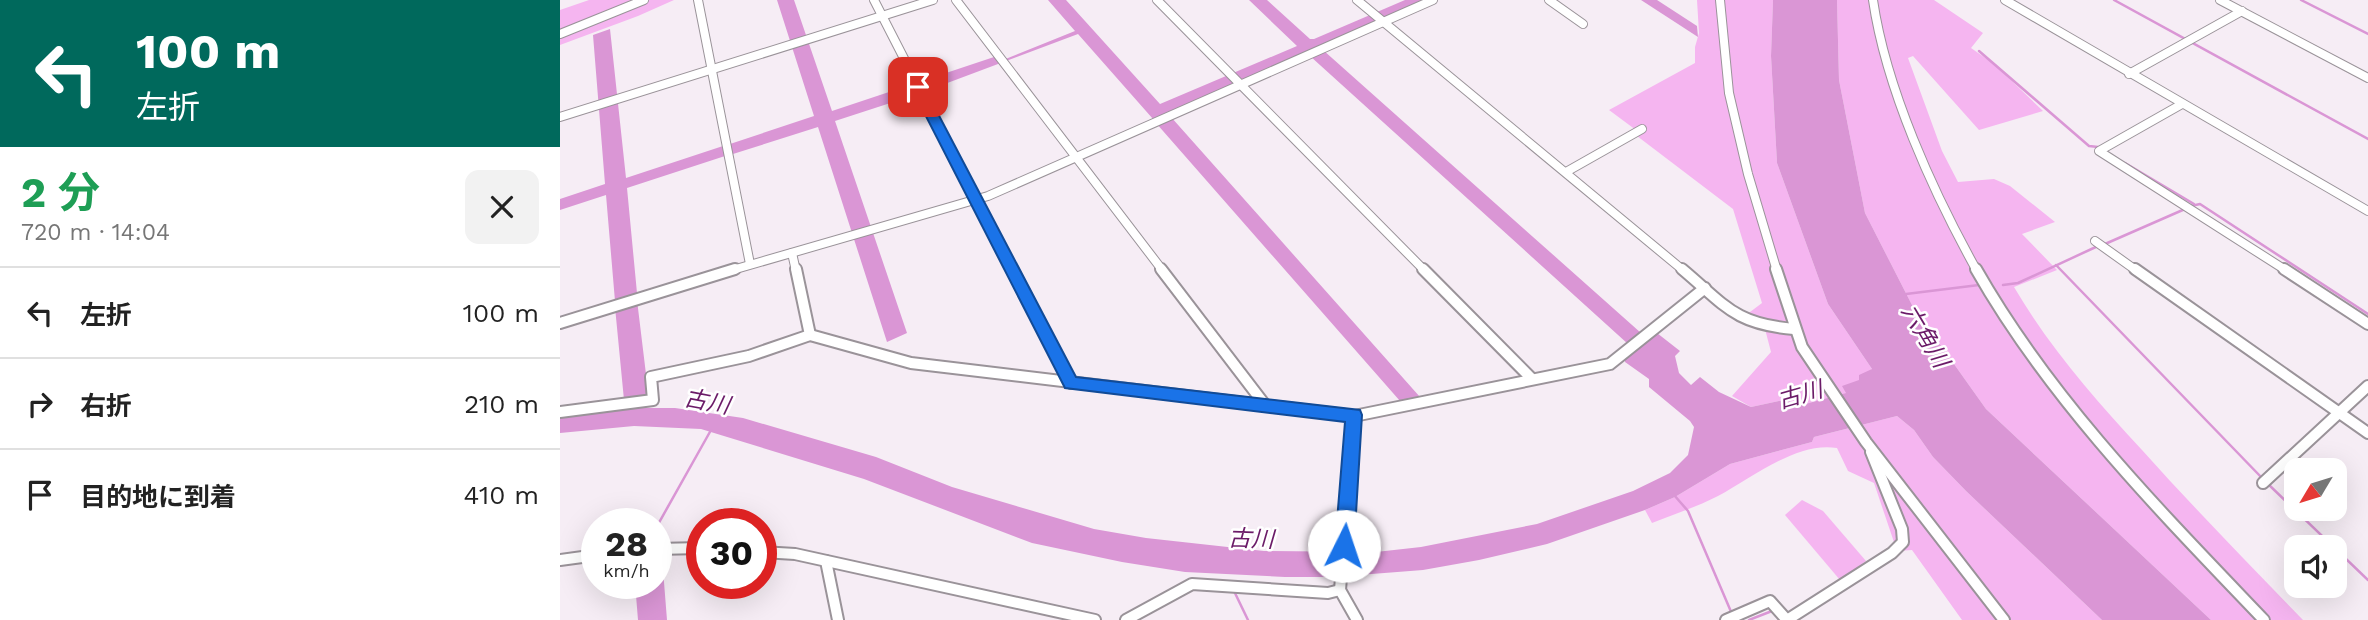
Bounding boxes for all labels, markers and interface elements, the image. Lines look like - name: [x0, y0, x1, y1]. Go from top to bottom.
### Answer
- text: 100 m: [136, 22, 280, 80]
- icon: left: [21, 28, 112, 119]
- pin: [888, 57, 948, 117]
- icon: arrive: [899, 68, 937, 106]
- text: 左折: [136, 88, 200, 126]
- text: 2 分: [21, 168, 100, 217]
- button: close: [465, 170, 539, 244]
- text: 720 m · 14:04: [21, 219, 170, 246]
- icon: left: [21, 294, 59, 332]
- text: 100 m: [463, 298, 539, 328]
- water label: 六角川: [1896, 299, 1956, 375]
- text: 左折: [80, 300, 132, 330]
- water label: 古川: [1774, 375, 1829, 414]
- water label: 古川: [682, 384, 735, 420]
- icon: right: [21, 385, 59, 423]
- text: 210 m: [464, 389, 539, 419]
- text: 右折: [80, 391, 132, 421]
- north arrow: [2284, 458, 2347, 522]
- map controls: [2284, 458, 2347, 598]
- icon: arrive: [21, 476, 59, 514]
- text: 410 m: [464, 480, 539, 510]
- text: 目的地に到着: [80, 482, 236, 512]
- speed limit sign: 30: [686, 508, 777, 599]
- position arrow: [1307, 509, 1381, 583]
- text: 28: [605, 523, 648, 565]
- water label: 古川: [1228, 525, 1277, 553]
- button: sound: [2284, 535, 2347, 598]
- text: km/h: [603, 560, 650, 581]

